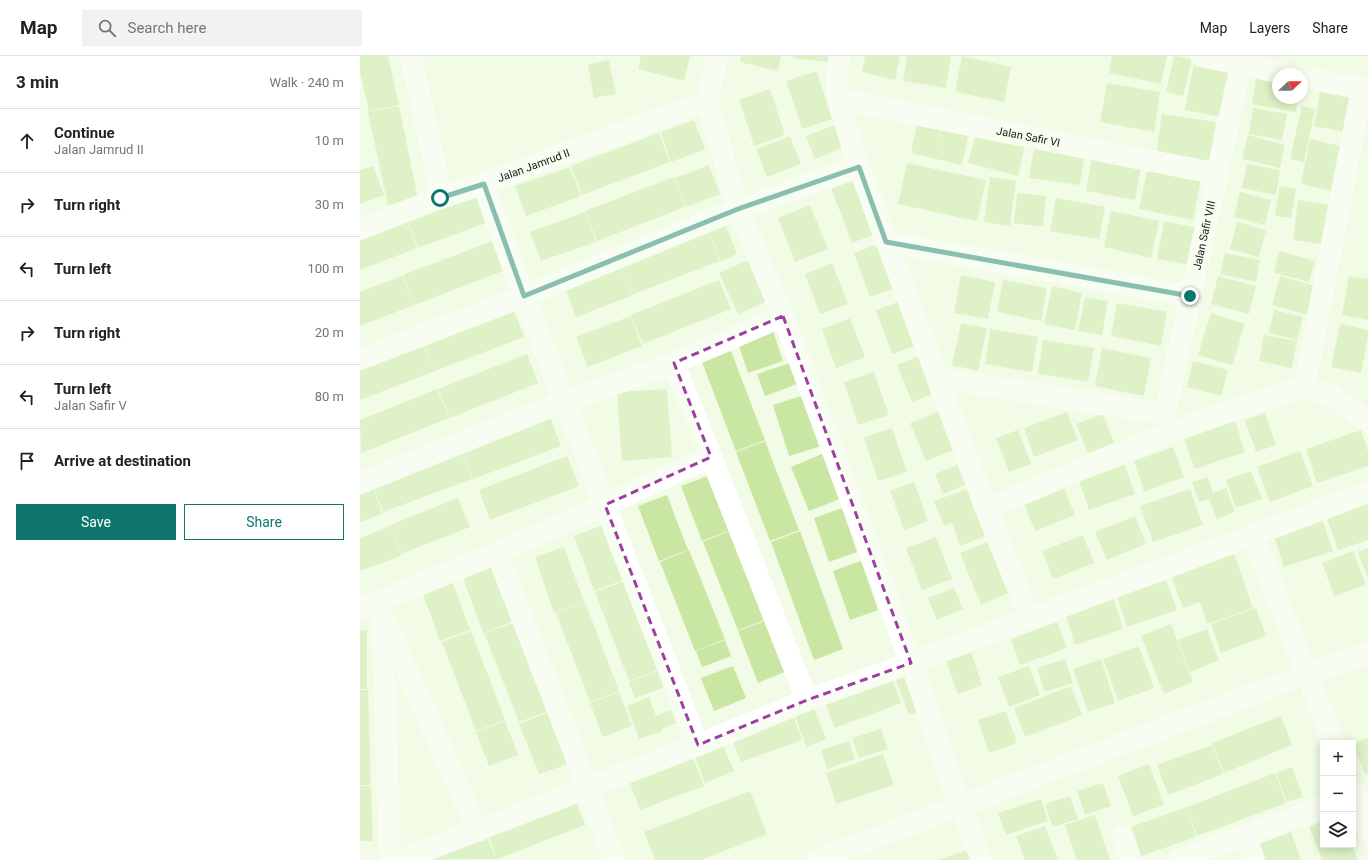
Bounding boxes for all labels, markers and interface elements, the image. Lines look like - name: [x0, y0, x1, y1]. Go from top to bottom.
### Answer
- search box: [82, 10, 362, 46]
- text: Map: [20, 16, 58, 39]
- icon: search: [96, 17, 118, 39]
- text: Search here: [128, 19, 206, 37]
- text: Map: [1200, 20, 1227, 36]
- text: Layers: [1249, 20, 1290, 36]
- text: Share: [1312, 20, 1348, 36]
- north arrow: [1272, 68, 1308, 104]
- text: 3 min: [16, 72, 59, 92]
- text: Walk · 240 m: [269, 75, 344, 90]
- text: Continue: [54, 124, 115, 142]
- street label: Jalan Safir VI: [995, 124, 1061, 149]
- icon: ahead: [16, 130, 38, 152]
- text: 10 m: [315, 133, 344, 148]
- text: Jalan Jamrud II: [54, 142, 144, 157]
- street label: Jalan Jamrud II: [496, 146, 572, 185]
- route start: [431, 189, 449, 207]
- icon: right: [16, 194, 38, 216]
- text: Turn right: [54, 196, 120, 214]
- text: 30 m: [315, 197, 344, 212]
- street label: Jalan Safir VIII: [1190, 199, 1218, 271]
- icon: left: [16, 258, 38, 280]
- text: Turn left: [54, 260, 111, 278]
- text: 100 m: [307, 261, 344, 276]
- route end: [1181, 287, 1199, 305]
- icon: right: [16, 322, 38, 344]
- text: Turn right: [54, 324, 120, 342]
- text: 20 m: [315, 325, 344, 340]
- text: Turn left: [54, 380, 111, 398]
- icon: left: [16, 386, 38, 408]
- text: 80 m: [315, 389, 344, 404]
- text: Jalan Safir V: [54, 398, 127, 413]
- icon: arrive: [16, 450, 38, 472]
- text: Arrive at destination: [54, 452, 191, 470]
- button: Save: [16, 504, 176, 540]
- button: Share: [184, 504, 344, 540]
- map controls: [1320, 740, 1356, 848]
- button: +: [1320, 740, 1356, 776]
- button: −: [1320, 776, 1356, 812]
- button: layers: [1320, 812, 1356, 848]

